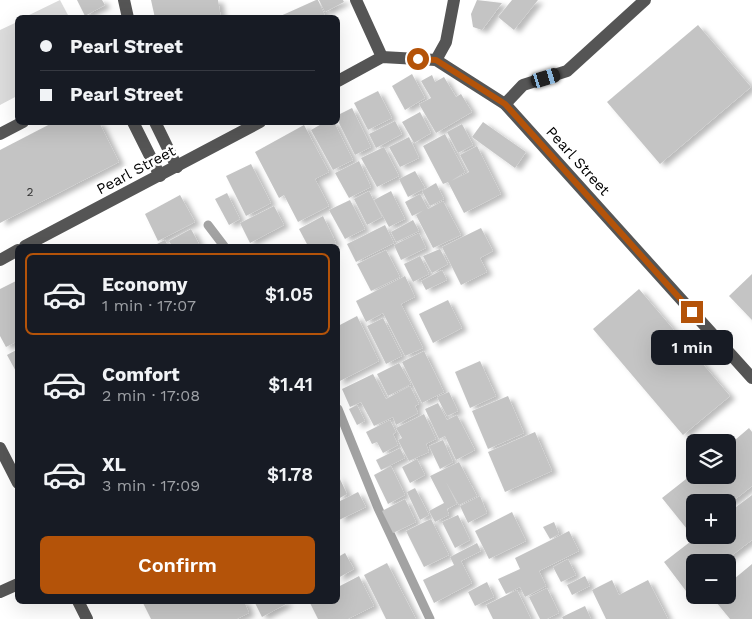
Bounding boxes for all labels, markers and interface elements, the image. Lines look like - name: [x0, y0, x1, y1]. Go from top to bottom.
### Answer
- text: Pearl Street: [70, 35, 183, 58]
- route start: [407, 48, 429, 70]
- car: [529, 66, 562, 90]
- text: Pearl Street: [70, 83, 183, 106]
- street label: Pearl Street: [542, 123, 614, 200]
- street label: Pearl Street: [94, 141, 179, 198]
- house number: 2: [27, 185, 34, 199]
- icon: car: [42, 272, 87, 317]
- text: Economy: [102, 273, 187, 296]
- text: $1.05: [265, 283, 313, 306]
- text: 1 min · 17:07: [102, 296, 196, 315]
- route end: [681, 301, 703, 323]
- callout: 1 min: [651, 330, 733, 364]
- text: 1 min: [671, 338, 713, 357]
- icon: car: [42, 362, 87, 407]
- text: Comfort: [102, 363, 180, 386]
- text: $1.41: [268, 373, 313, 396]
- text: 2 min · 17:08: [102, 386, 200, 405]
- map controls: [686, 434, 736, 604]
- button: layers: [686, 434, 736, 484]
- icon: car: [42, 452, 87, 497]
- text: XL: [102, 453, 126, 476]
- text: $1.78: [267, 463, 313, 486]
- text: 3 min · 17:09: [102, 476, 200, 495]
- button: +: [686, 494, 736, 544]
- button: Confirm: [40, 536, 315, 594]
- button: −: [686, 554, 736, 604]

